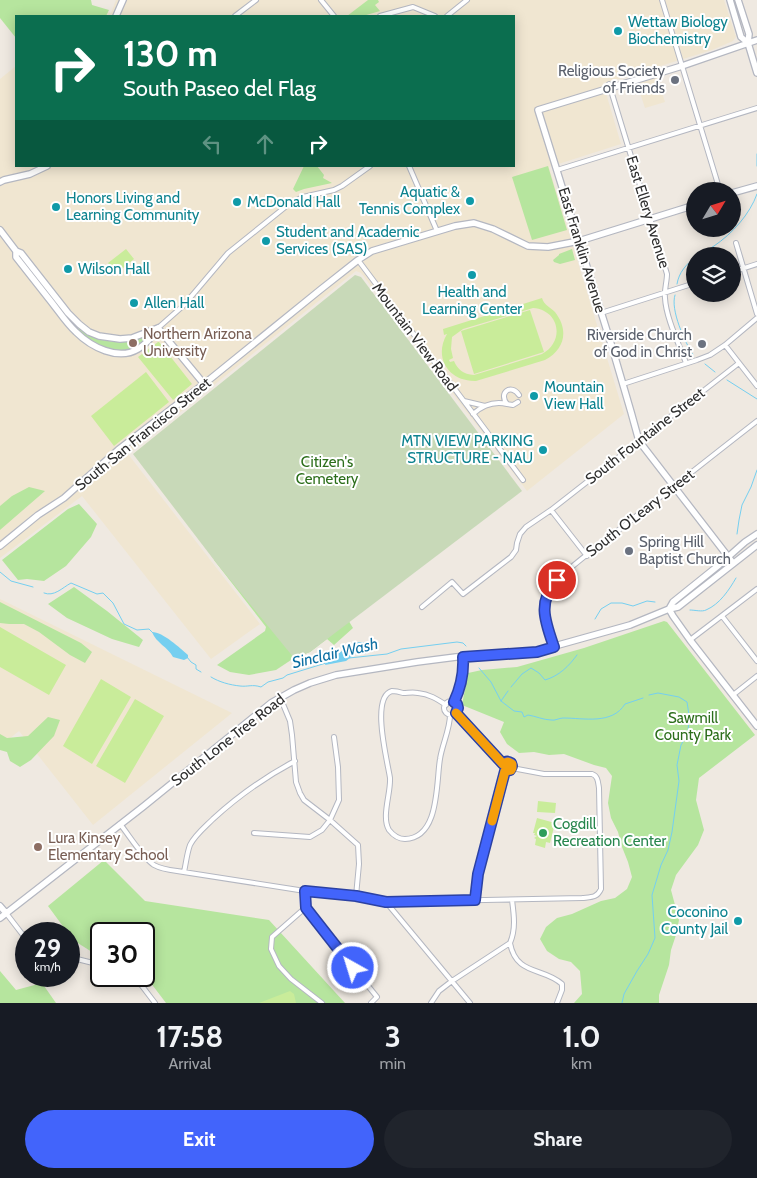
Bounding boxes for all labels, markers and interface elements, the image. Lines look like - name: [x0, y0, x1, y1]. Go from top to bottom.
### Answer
- place label: Wettaw Biology Biochemistry: [628, 13, 728, 48]
- marker: Wettaw Biology Biochemistry: [612, 25, 624, 37]
- text: 130 m: [123, 32, 218, 75]
- icon: right: [40, 35, 105, 100]
- place label: Religious Society of Friends: [558, 62, 665, 97]
- marker: Religious Society of Friends: [669, 74, 681, 86]
- text: South Paseo del Flag: [123, 75, 316, 102]
- icon: left: [198, 130, 226, 158]
- icon: ahead: [251, 130, 279, 158]
- icon: right: [304, 130, 332, 158]
- street label: East Ellery Avenue: [622, 154, 674, 271]
- north arrow: [686, 182, 741, 238]
- map controls: [686, 182, 741, 302]
- place label: Aquatic & Tennis Complex: [359, 183, 460, 218]
- street label: East Franklin Avenue: [554, 185, 610, 315]
- place label: Honors Living and Learning Community: [66, 189, 200, 224]
- place label: McDonald Hall: [247, 193, 341, 211]
- marker: Aquatic & Tennis Complex: [464, 195, 476, 207]
- marker: McDonald Hall: [231, 196, 243, 208]
- marker: Honors Living and Learning Community: [50, 201, 62, 213]
- place label: Student and Academic Services (SAS): [276, 223, 420, 258]
- marker: Student and Academic Services (SAS): [260, 235, 272, 247]
- button: layers: [686, 247, 741, 302]
- place label: Wilson Hall: [78, 260, 150, 278]
- marker: Wilson Hall: [62, 263, 74, 275]
- marker: Health and Learning Center: [466, 269, 478, 281]
- street label: Mountain View Road: [368, 279, 462, 395]
- place label: Health and Learning Center: [422, 283, 522, 318]
- place label: Allen Hall: [144, 294, 205, 312]
- marker: Allen Hall: [128, 297, 140, 309]
- place label: Northern Arizona University: [143, 325, 252, 360]
- place label: Riverside Church of God in Christ: [587, 326, 692, 361]
- marker: Northern Arizona University: [127, 337, 139, 349]
- marker: Riverside Church of God in Christ: [696, 338, 708, 350]
- street label: South San Francisco Street: [71, 374, 215, 494]
- place label: Mountain View Hall: [544, 378, 604, 413]
- street label: South Fountaine Street: [582, 384, 708, 488]
- marker: Mountain View Hall: [528, 390, 540, 402]
- place label: MTN VIEW PARKING STRUCTURE - NAU: [401, 432, 533, 467]
- marker: MTN VIEW PARKING STRUCTURE - NAU: [537, 444, 549, 456]
- park label: Citizen's Cemetery: [296, 453, 359, 488]
- street label: South O'Leary Street: [582, 465, 698, 561]
- place label: Spring Hill Baptist Church: [639, 533, 731, 568]
- marker: Spring Hill Baptist Church: [623, 545, 635, 557]
- pin: [536, 559, 578, 601]
- icon: arrive: [543, 566, 571, 594]
- water label: Sinclair Wash: [290, 634, 380, 672]
- street label: South Lone Tree Road: [168, 690, 288, 790]
- park label: Sawmill County Park: [655, 709, 731, 744]
- place label: Cogdill Recreation Center: [553, 815, 666, 850]
- marker: Cogdill Recreation Center: [537, 827, 549, 839]
- place label: Lura Kinsey Elementary School: [48, 829, 169, 864]
- marker: Lura Kinsey Elementary School: [32, 841, 44, 853]
- place label: Coconino County Jail: [661, 903, 728, 938]
- marker: Coconino County Jail: [732, 915, 744, 927]
- speed limit sign: 30: [90, 922, 155, 987]
- text: 29: [34, 933, 61, 963]
- position arrow: [326, 941, 378, 993]
- text: km/h: [34, 959, 61, 974]
- text: 17:58: [156, 1018, 223, 1055]
- text: 3: [385, 1018, 401, 1055]
- text: 1.0: [562, 1018, 601, 1055]
- text: Arrival: [169, 1054, 211, 1073]
- text: min: [380, 1054, 406, 1073]
- text: km: [571, 1054, 592, 1073]
- button: Exit: [25, 1110, 374, 1168]
- button: Share: [384, 1110, 732, 1168]

